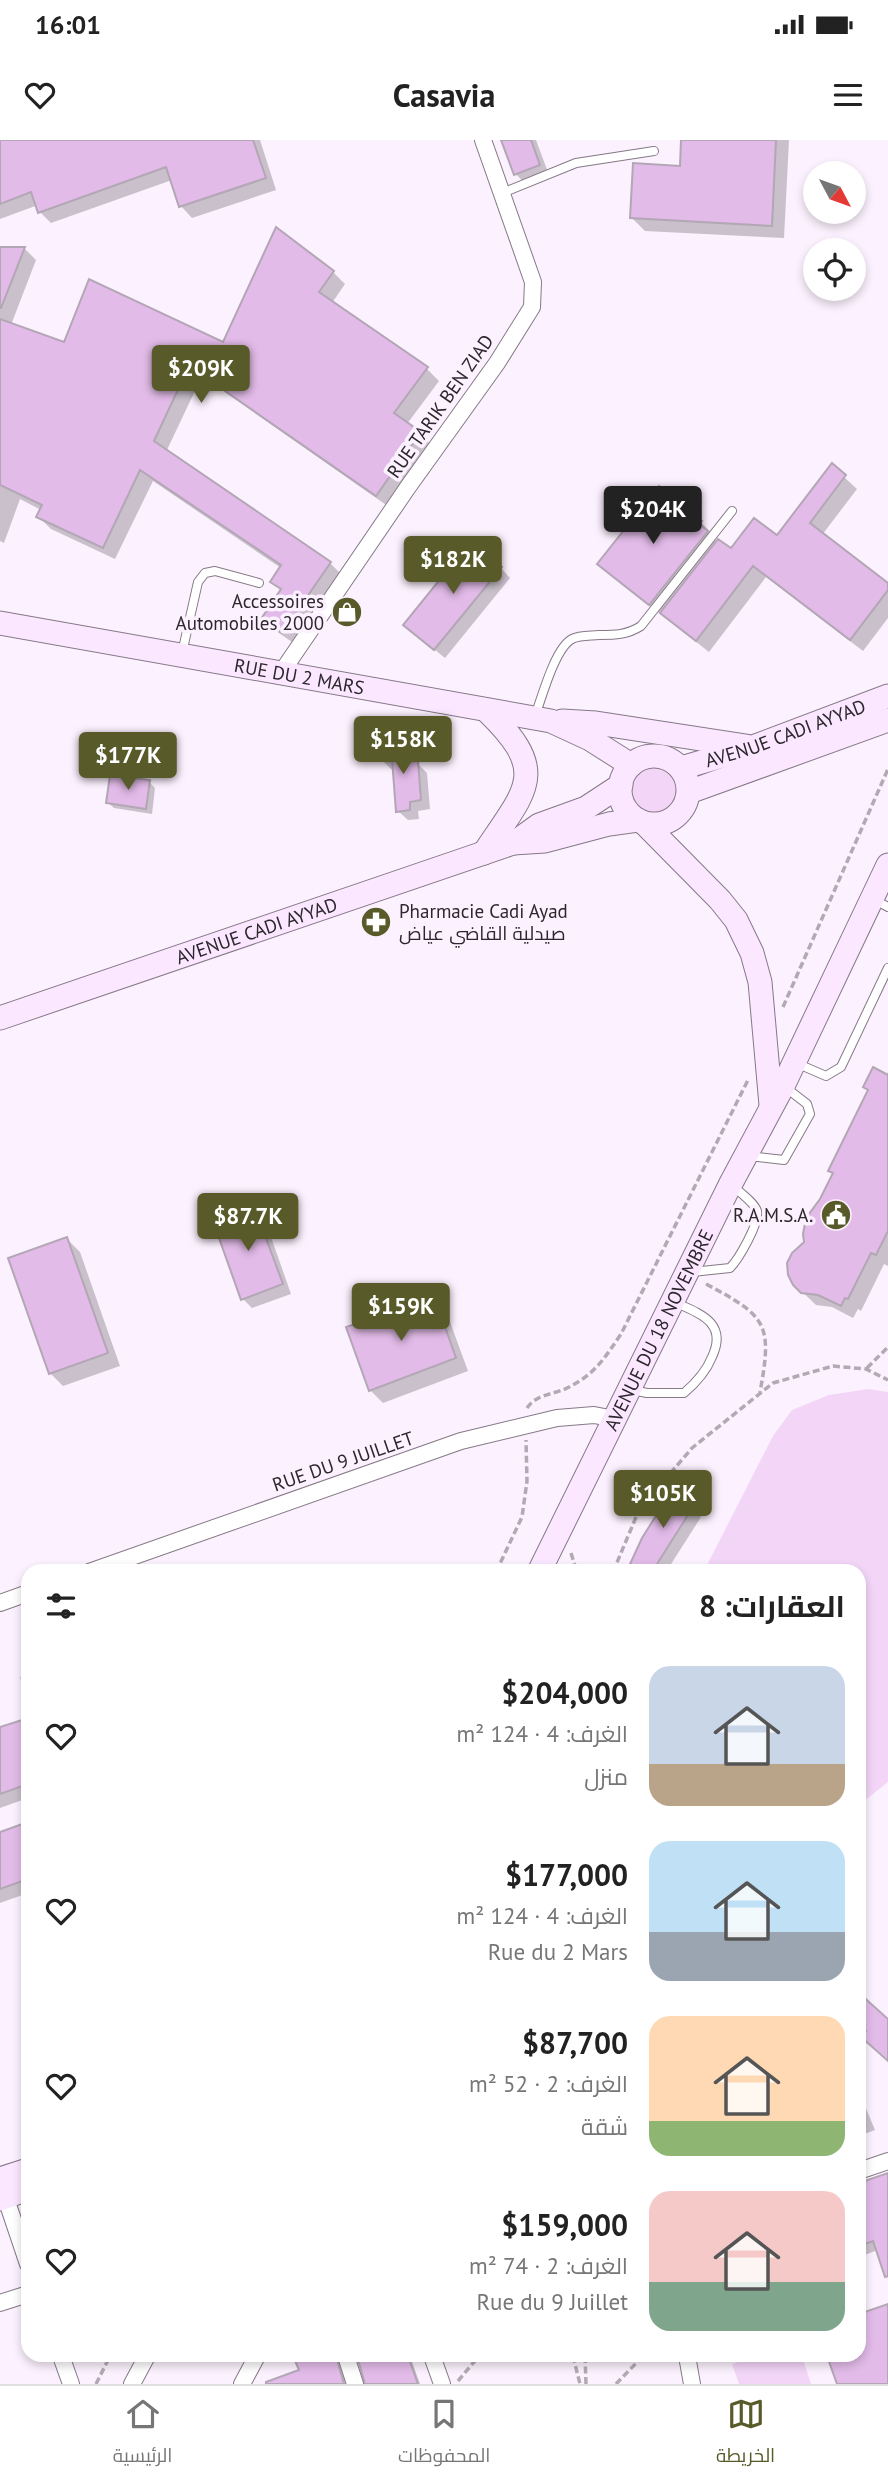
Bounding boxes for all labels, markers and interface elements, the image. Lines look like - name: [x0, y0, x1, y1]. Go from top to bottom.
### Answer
- text: 16:01: [35, 8, 101, 41]
- text: Casavia: [393, 74, 495, 116]
- icon: heart: [21, 76, 59, 114]
- icon: menu: [829, 76, 867, 114]
- north arrow: [803, 161, 866, 224]
- map controls: [803, 161, 866, 301]
- button: locate: [803, 238, 866, 301]
- street label: RUE TARIK BEN ZIAD: [381, 330, 499, 482]
- pin: $209K: [152, 345, 250, 405]
- text: $209K: [168, 353, 234, 382]
- pin: $204K: [604, 486, 702, 546]
- text: $204K: [620, 494, 686, 523]
- pin: $182K: [404, 536, 502, 596]
- text: $182K: [420, 544, 486, 573]
- place label: Accessoires Automobiles 2000: [176, 589, 324, 635]
- shop icon: Accessoires Automobiles 2000: [330, 595, 364, 629]
- street label: RUE DU 2 MARS: [232, 653, 366, 700]
- street label: AVENUE CADI AYYAD: [702, 694, 869, 772]
- pin: $158K: [354, 716, 452, 776]
- text: $158K: [370, 724, 436, 753]
- pin: $177K: [79, 732, 177, 792]
- text: $177K: [95, 740, 161, 769]
- street label: AVENUE CADI AYYAD: [173, 892, 340, 969]
- place label: Pharmacie Cadi Ayad صيدلية القاضي عياض: [399, 899, 568, 948]
- pharmacy icon: Pharmacie Cadi Ayad صيدلية القاضي عياض: [359, 905, 393, 939]
- pin: $87.7K: [191, 1194, 305, 1253]
- public building icon: R.A.M.S.A.: [819, 1198, 853, 1232]
- text: $87.7K: [213, 1201, 283, 1230]
- place label: R.A.M.S.A.: [733, 1203, 813, 1227]
- street label: AVENUE DU 18 NOVEMBRE: [599, 1225, 718, 1434]
- pin: $159K: [352, 1284, 450, 1343]
- text: $159K: [368, 1291, 434, 1320]
- street label: RUE DU 9 JUILLET: [269, 1425, 417, 1496]
- pin: $105K: [614, 1470, 712, 1530]
- text: $105K: [630, 1478, 696, 1507]
- text: العقارات: 8: [699, 1586, 845, 1625]
- icon: filters: [42, 1587, 80, 1625]
- text: $204,000: [501, 1673, 628, 1712]
- icon: home: [705, 1694, 789, 1778]
- icon: heart: [42, 1717, 80, 1755]
- text: الغرف: 4 · 124 m²: [457, 1719, 628, 1748]
- text: منزل: [584, 1762, 628, 1791]
- text: $177,000: [505, 1855, 628, 1894]
- icon: home: [705, 1869, 789, 1953]
- icon: heart: [42, 1892, 80, 1930]
- text: الغرف: 4 · 124 m²: [457, 1901, 628, 1930]
- text: Rue du 2 Mars: [488, 1937, 628, 1966]
- text: $87,700: [522, 2023, 628, 2062]
- icon: home: [705, 2044, 789, 2128]
- icon: heart: [42, 2067, 80, 2105]
- text: الغرف: 2 · 52 m²: [469, 2069, 628, 2098]
- text: شقة: [581, 2112, 628, 2141]
- text: $159,000: [501, 2205, 628, 2244]
- icon: home: [705, 2219, 789, 2303]
- icon: heart: [42, 2242, 80, 2280]
- text: الغرف: 2 · 74 m²: [469, 2251, 628, 2280]
- text: Rue du 9 Juillet: [477, 2287, 628, 2316]
- tab: الرئيسية: [113, 2395, 172, 2473]
- tab: المحفوظات: [398, 2395, 490, 2473]
- tab: الخريطة: [716, 2395, 775, 2473]

